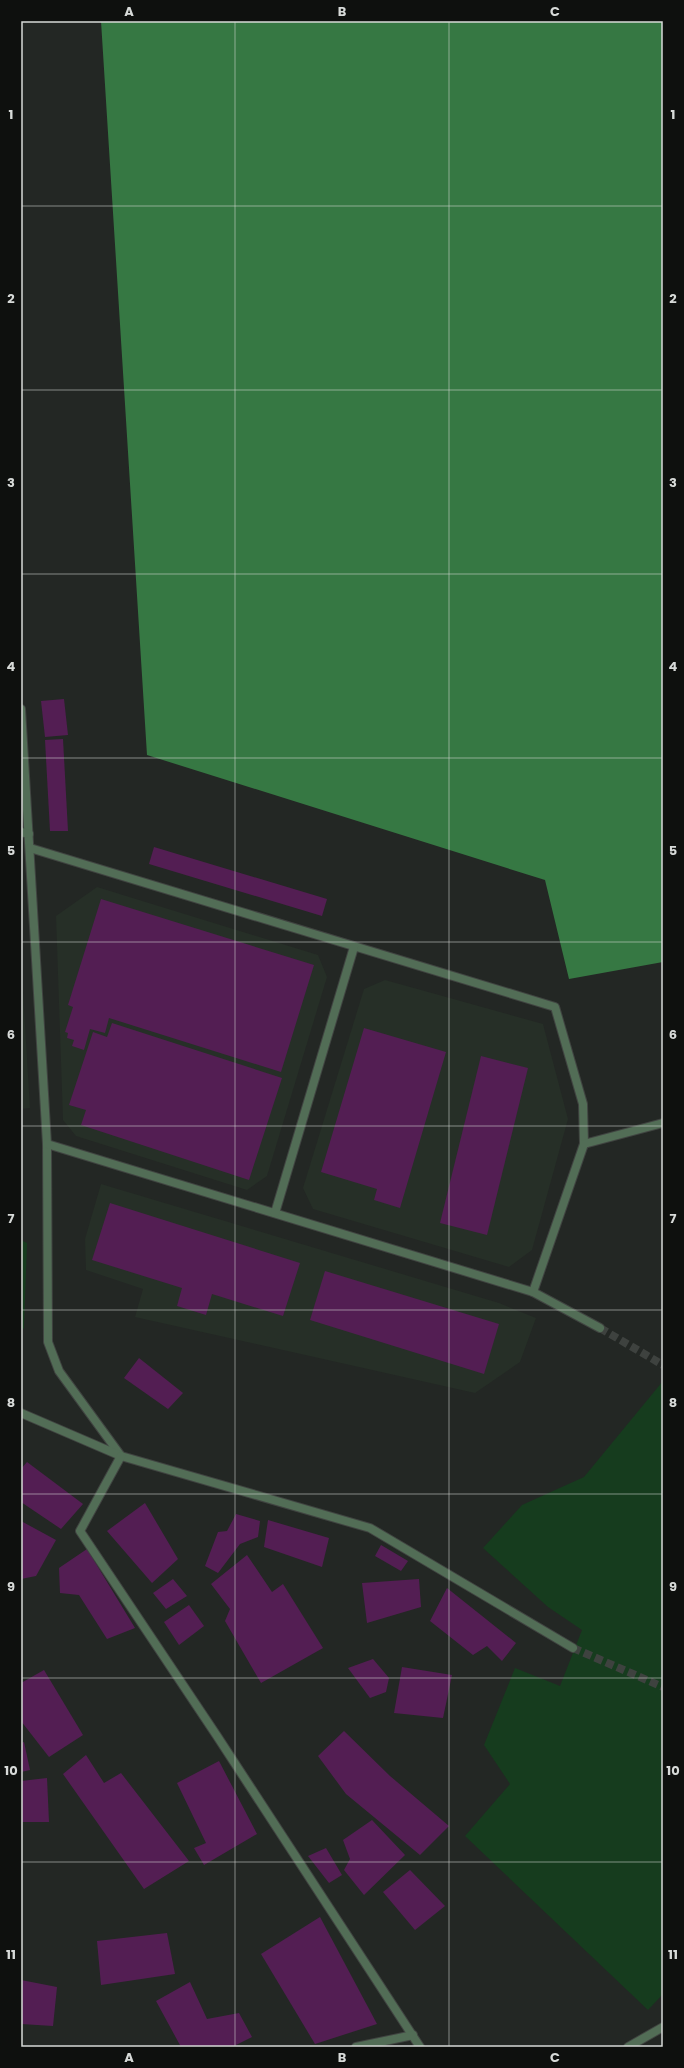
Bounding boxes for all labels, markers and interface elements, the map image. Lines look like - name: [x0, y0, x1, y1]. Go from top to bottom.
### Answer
- text: A: [124, 2, 134, 21]
- text: B: [338, 2, 347, 21]
- text: C: [550, 2, 560, 21]
- text: 1: [9, 105, 13, 124]
- text: 1: [671, 105, 675, 124]
- text: 2: [7, 289, 15, 308]
- text: 2: [669, 289, 677, 308]
- text: 3: [7, 473, 15, 492]
- text: 3: [669, 473, 677, 492]
- text: 4: [7, 657, 16, 676]
- text: 4: [669, 657, 678, 676]
- text: 5: [7, 841, 15, 860]
- text: 5: [669, 841, 677, 860]
- text: 6: [7, 1025, 15, 1044]
- text: 6: [669, 1025, 677, 1044]
- text: 7: [8, 1209, 15, 1228]
- text: 7: [670, 1209, 677, 1228]
- text: 8: [7, 1393, 15, 1412]
- text: 8: [669, 1393, 677, 1412]
- text: 9: [7, 1577, 15, 1596]
- text: 9: [669, 1577, 677, 1596]
- text: 10: [4, 1761, 18, 1780]
- text: 10: [666, 1761, 680, 1780]
- text: 11: [6, 1945, 16, 1964]
- text: 11: [668, 1945, 678, 1964]
- text: A: [124, 2048, 134, 2067]
- text: B: [338, 2048, 347, 2067]
- text: C: [550, 2048, 560, 2067]

